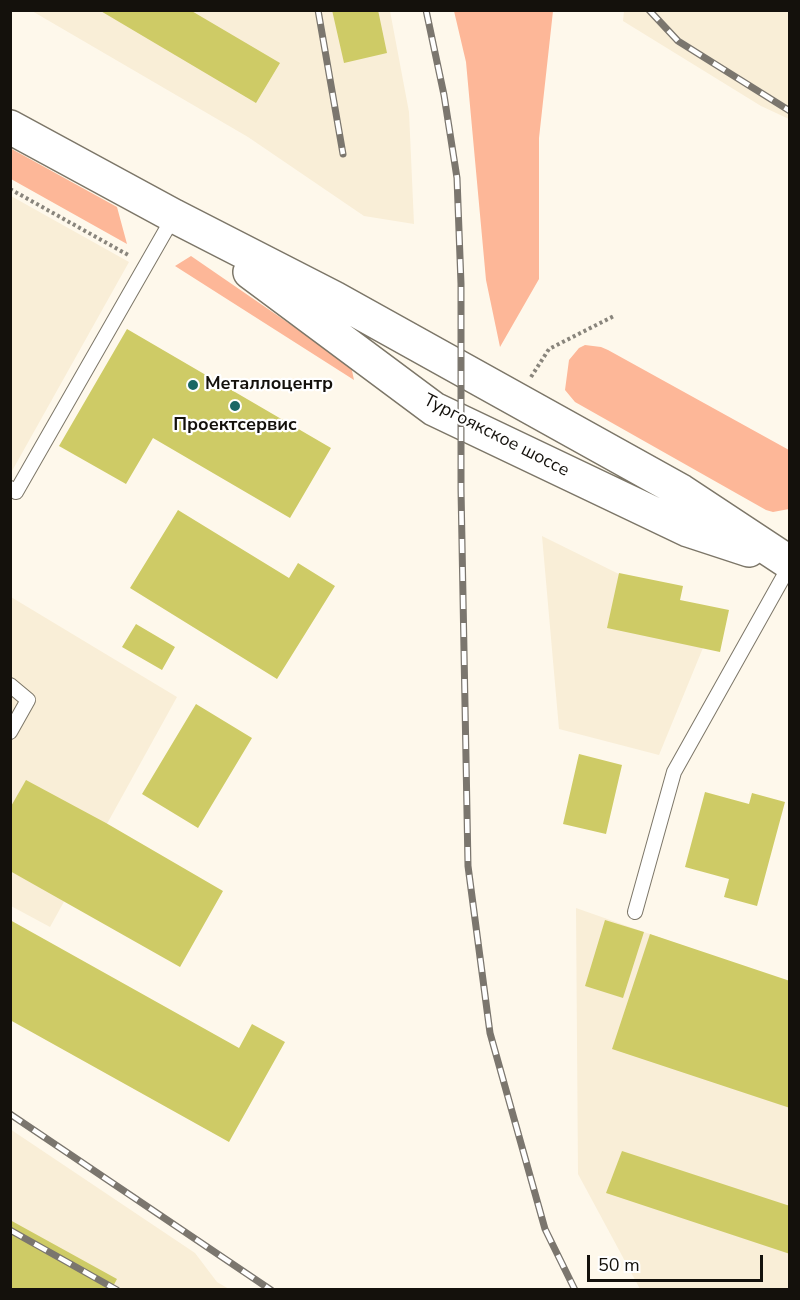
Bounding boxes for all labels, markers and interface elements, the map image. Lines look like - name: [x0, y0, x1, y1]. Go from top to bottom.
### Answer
- place label: Металлоцентр: [205, 374, 333, 396]
- marker: Металлоцентр: [186, 378, 200, 392]
- street label: Тургоякское шоссе: [419, 390, 573, 482]
- marker: Проектсервис: [228, 399, 242, 413]
- place label: Проектсервис: [173, 415, 297, 437]
- scale bar: [590, 1243, 766, 1281]
- text: 50 m: [598, 1253, 640, 1277]

